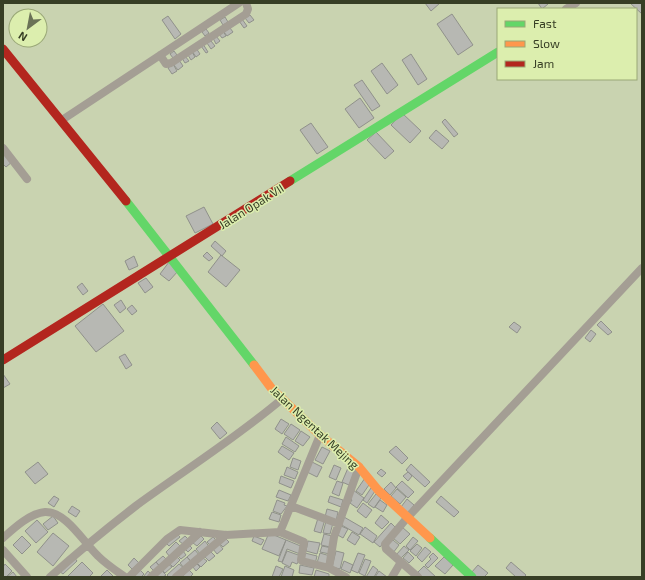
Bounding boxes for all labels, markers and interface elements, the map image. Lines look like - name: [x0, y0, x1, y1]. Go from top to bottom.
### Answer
- north arrow: [8, 8, 48, 48]
- legend: [497, 8, 637, 80]
- text: Fast: [533, 16, 557, 30]
- text: N: [16, 29, 29, 45]
- text: Slow: [533, 36, 560, 50]
- text: Jam: [533, 56, 554, 70]
- street label: Jalan Opak VII: [216, 180, 286, 232]
- street label: Jalan Ngentak Mejing: [267, 383, 362, 472]

